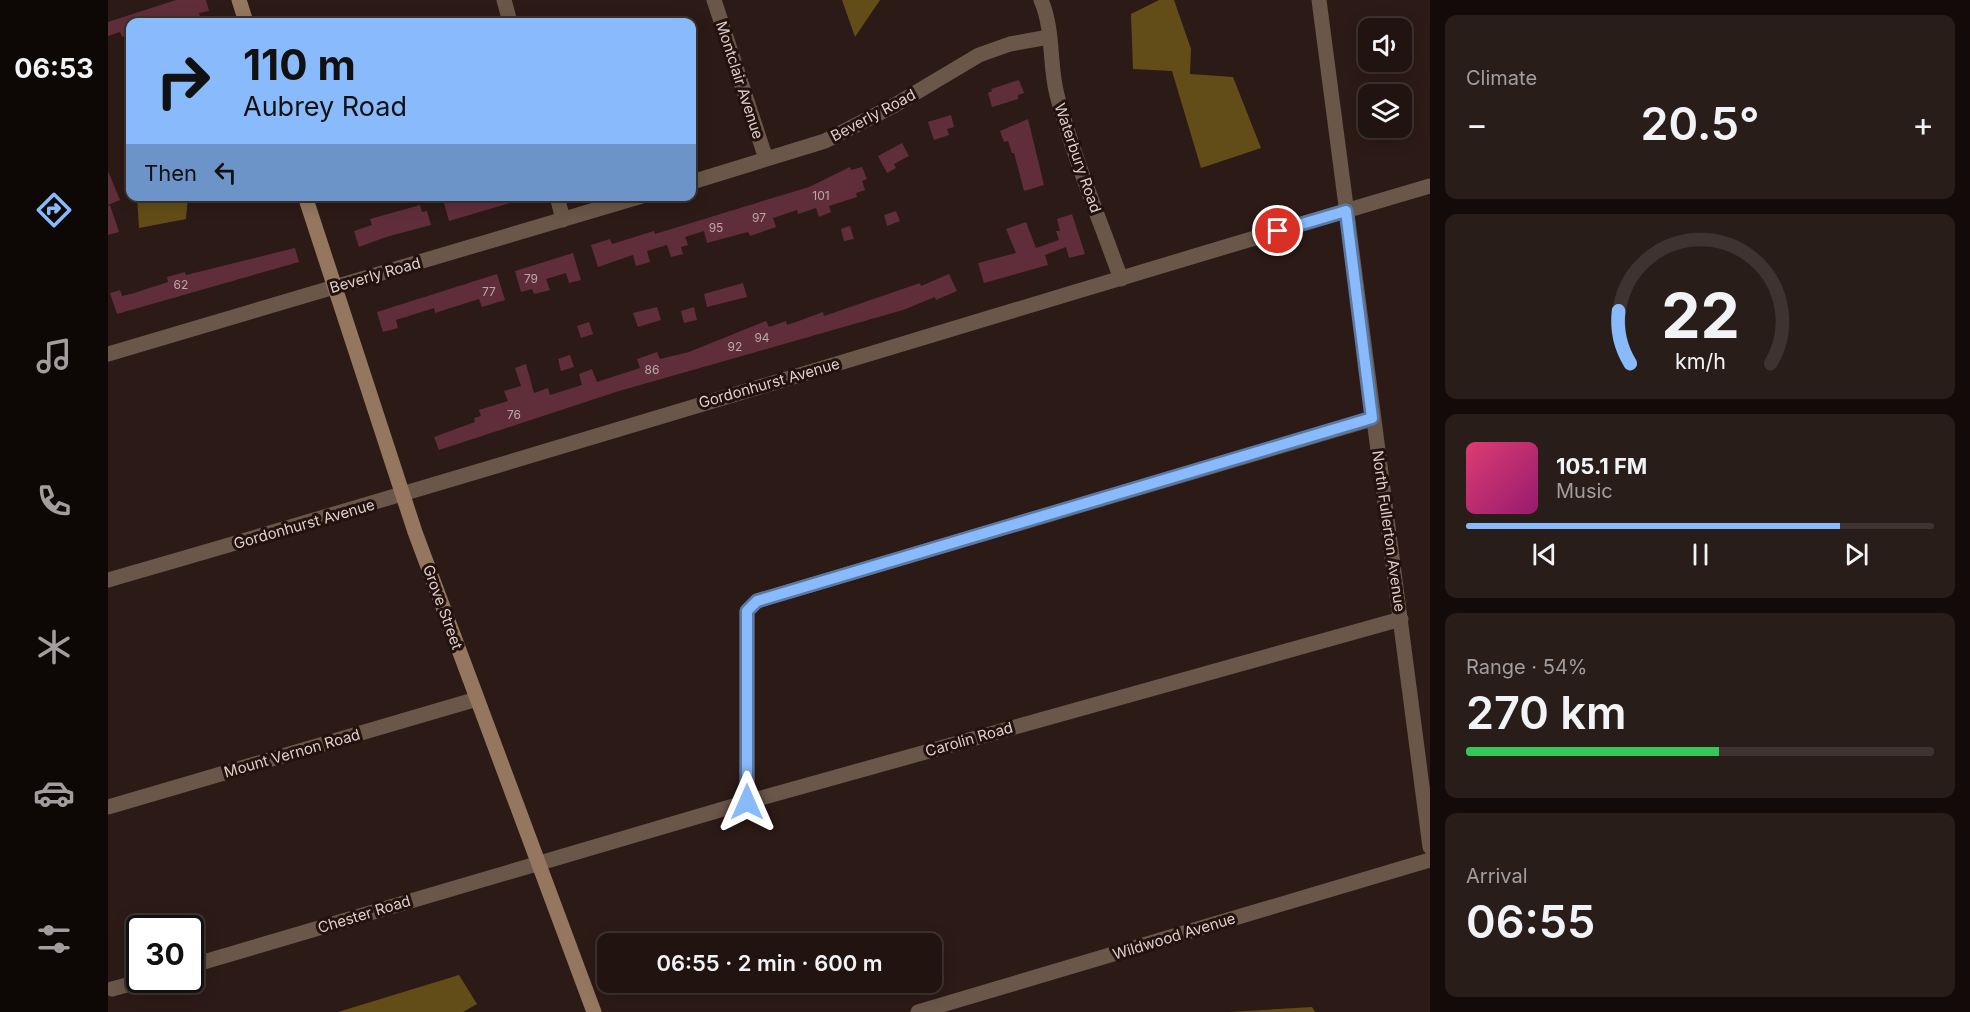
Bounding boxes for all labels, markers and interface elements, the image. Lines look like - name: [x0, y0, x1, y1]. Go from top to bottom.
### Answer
- map controls: [1358, 18, 1412, 138]
- button: sound: [1358, 18, 1412, 72]
- street label: Montclair Avenue: [712, 19, 768, 141]
- text: 110 m: [243, 39, 356, 90]
- icon: right: [144, 42, 222, 120]
- text: 06:53: [14, 52, 94, 85]
- text: Climate: [1466, 66, 1537, 90]
- button: layers: [1358, 84, 1412, 138]
- street label: Beverly Road: [827, 85, 919, 145]
- text: Aubrey Road: [243, 90, 407, 123]
- text: 20.5°: [1640, 96, 1760, 151]
- street label: Waterbury Road: [1050, 101, 1106, 215]
- text: −: [1466, 104, 1488, 144]
- text: +: [1912, 104, 1934, 144]
- icon: left: [209, 156, 242, 189]
- text: Then: [144, 160, 197, 186]
- house number: 101: [812, 188, 830, 203]
- icon: directions: [33, 189, 75, 231]
- pin: [1252, 205, 1303, 256]
- house number: 97: [752, 210, 766, 225]
- icon: arrive: [1261, 214, 1294, 247]
- house number: 95: [709, 220, 723, 235]
- street label: Beverly Road: [327, 253, 423, 297]
- house number: 79: [524, 271, 538, 286]
- house number: 62: [174, 277, 188, 292]
- text: 22: [1661, 278, 1739, 353]
- house number: 77: [482, 284, 496, 299]
- house number: 94: [754, 330, 770, 345]
- icon: music: [33, 335, 75, 377]
- house number: 92: [728, 339, 742, 354]
- text: km/h: [1675, 348, 1725, 374]
- street label: Gordonhurst Avenue: [696, 354, 842, 412]
- house number: 86: [645, 362, 659, 377]
- house number: 76: [507, 407, 521, 422]
- street label: North Fullerton Avenue: [1368, 449, 1410, 613]
- text: 105.1 FM: [1556, 453, 1647, 479]
- text: Music: [1556, 479, 1613, 503]
- icon: phone: [33, 480, 75, 522]
- street label: Gordonhurst Avenue: [231, 495, 377, 553]
- icon: previous: [1528, 538, 1561, 571]
- icon: pause: [1684, 538, 1717, 571]
- icon: next: [1840, 538, 1873, 571]
- street label: Grove Street: [419, 562, 467, 652]
- icon: climate: [33, 626, 75, 668]
- text: Range · 54%: [1466, 655, 1587, 679]
- text: 270 km: [1466, 685, 1626, 740]
- street label: Carolin Road: [923, 717, 1015, 761]
- street label: Mount Vernon Road: [222, 724, 362, 782]
- position arrow: [715, 770, 779, 834]
- icon: car: [33, 772, 75, 814]
- text: Arrival: [1466, 864, 1528, 888]
- street label: Chester Road: [315, 891, 413, 937]
- text: 06:55: [1466, 894, 1595, 949]
- street label: Wildwood Avenue: [1110, 908, 1238, 964]
- speed limit sign: 30: [126, 915, 204, 993]
- icon: filters: [33, 918, 75, 960]
- text: 06:55 · 2 min · 600 m: [656, 950, 883, 976]

